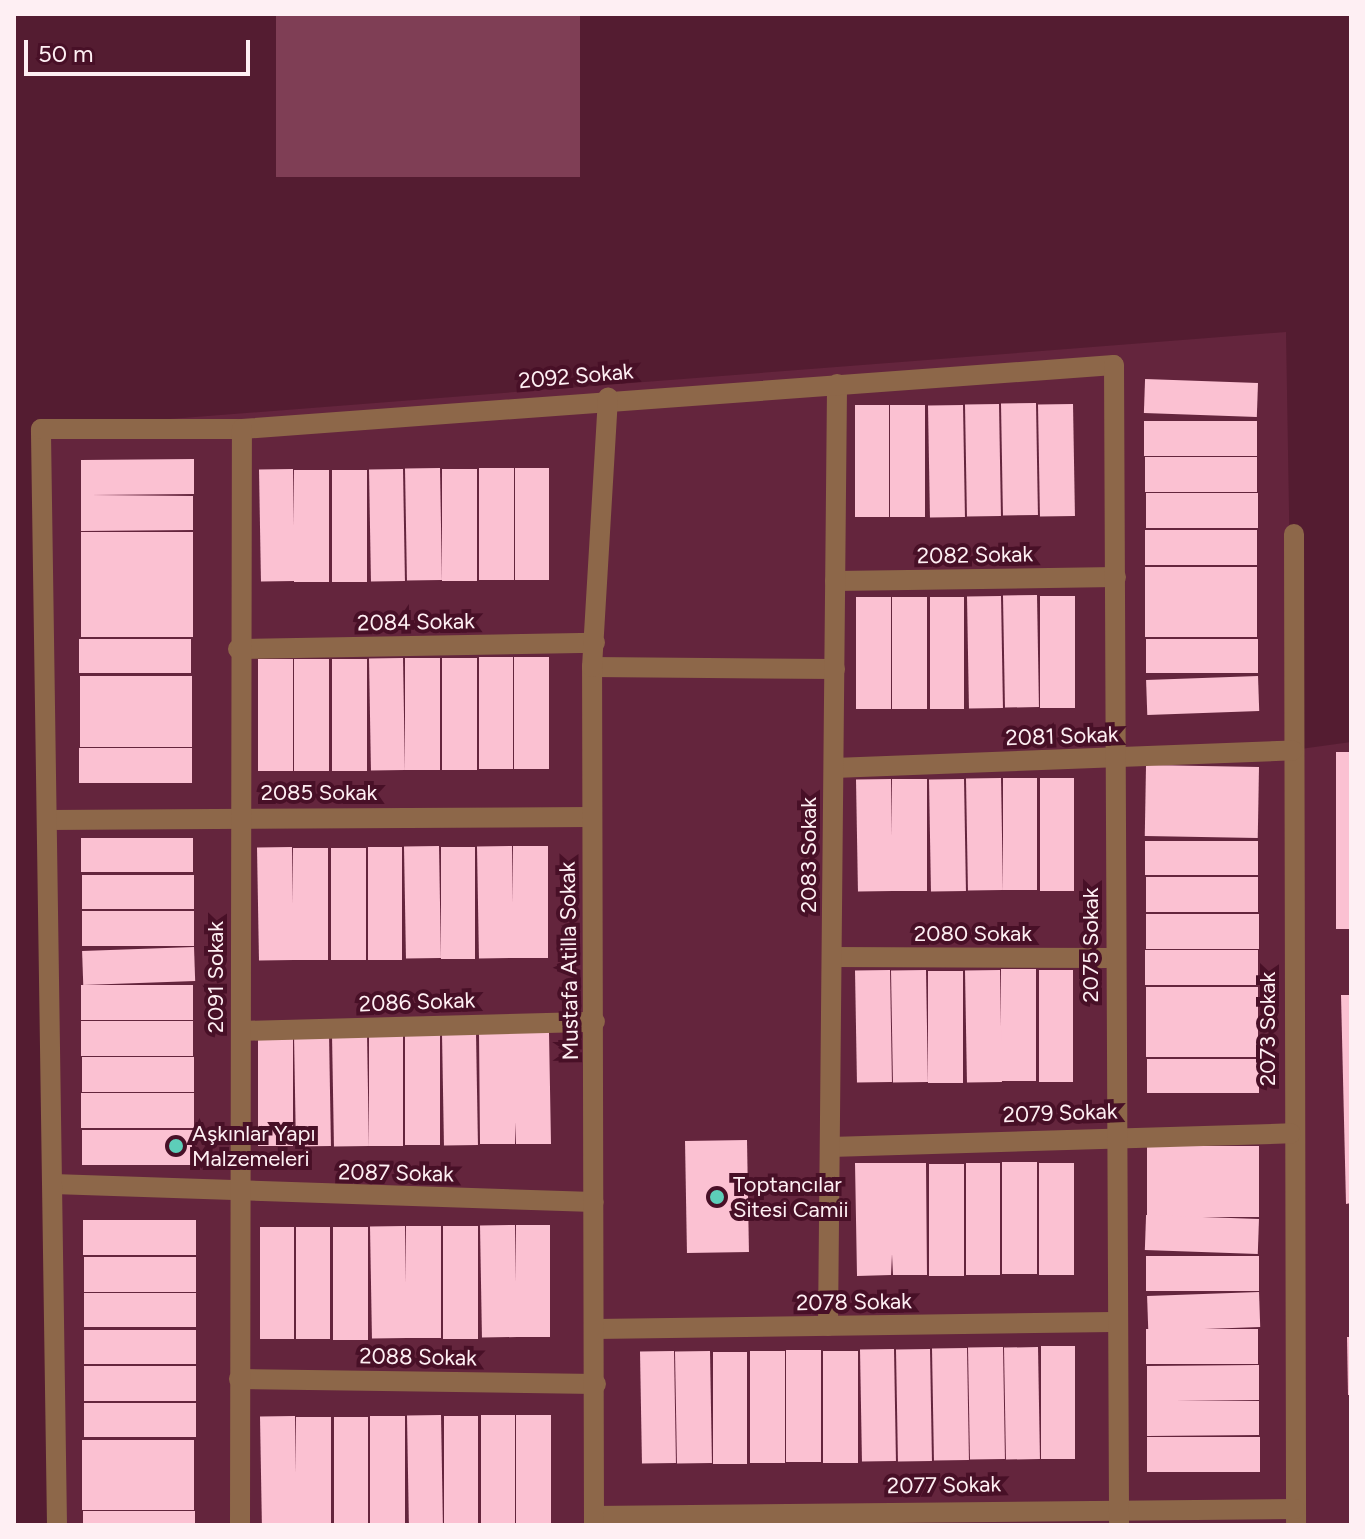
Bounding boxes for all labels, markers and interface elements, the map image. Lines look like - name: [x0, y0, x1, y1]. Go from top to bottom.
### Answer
- scale bar: [28, 24, 254, 74]
- text: 50 m: [38, 39, 94, 68]
- street label: 2092 Sokak: [517, 358, 635, 394]
- street label: 2082 Sokak: [917, 541, 1033, 569]
- street label: 2084 Sokak: [357, 608, 475, 636]
- street label: 2081 Sokak: [1005, 721, 1119, 751]
- street label: 2085 Sokak: [261, 780, 377, 806]
- street label: 2083 Sokak: [796, 797, 822, 913]
- street label: Mustafa Atilla Sokak: [554, 862, 584, 1060]
- street label: 2075 Sokak: [1078, 888, 1104, 1002]
- street label: 2091 Sokak: [203, 921, 229, 1033]
- street label: 2080 Sokak: [914, 921, 1032, 947]
- street label: 2073 Sokak: [1255, 972, 1281, 1086]
- street label: 2086 Sokak: [358, 987, 476, 1017]
- street label: 2079 Sokak: [1002, 1098, 1118, 1128]
- place label: Aşkınlar Yapı Malzemeleri: [192, 1120, 316, 1172]
- marker: Aşkınlar Yapı Malzemeleri: [167, 1137, 185, 1155]
- street label: 2087 Sokak: [338, 1159, 454, 1187]
- place label: Toptancılar Sitesi Camii: [733, 1171, 849, 1222]
- marker: Toptancılar Sitesi Camii: [708, 1188, 726, 1206]
- street label: 2078 Sokak: [796, 1288, 912, 1316]
- street label: 2088 Sokak: [359, 1343, 477, 1371]
- street label: 2077 Sokak: [887, 1471, 1001, 1499]

